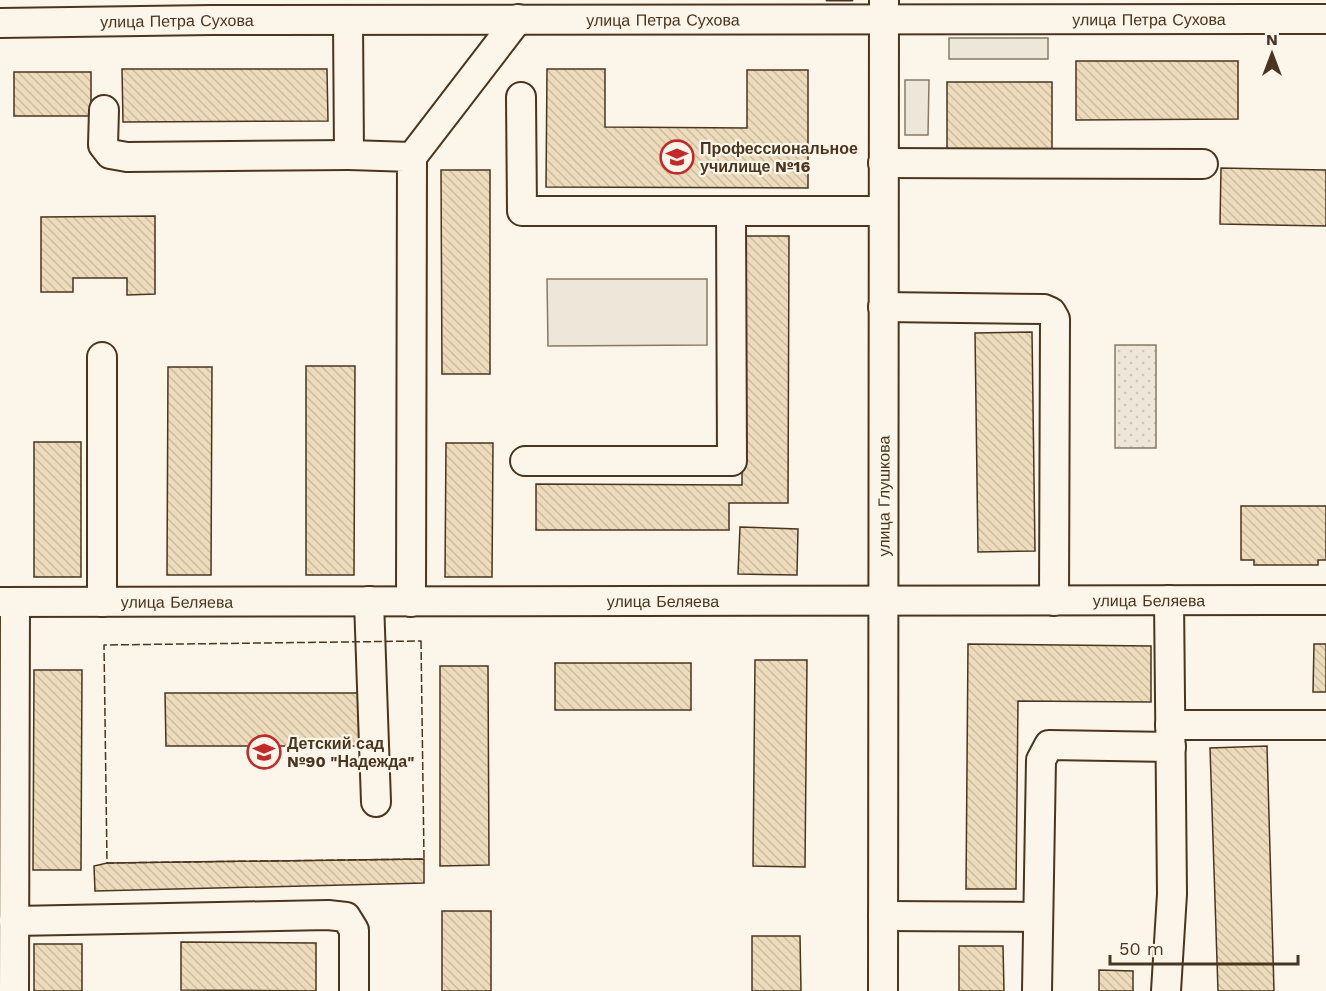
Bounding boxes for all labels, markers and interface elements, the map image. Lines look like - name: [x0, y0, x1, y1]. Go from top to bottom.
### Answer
- street label: улица Петра Сухова: [100, 10, 254, 31]
- street label: улица Петра Сухова: [586, 10, 740, 29]
- street label: улица Петра Сухова: [1072, 10, 1226, 29]
- north arrow: [1242, 24, 1302, 84]
- text: N: [1266, 30, 1278, 49]
- school or university icon: Профессиональное училище №16: [659, 139, 695, 175]
- place label: Профессиональное училище №16: [700, 139, 858, 176]
- street label: улица Глушкова: [874, 436, 893, 556]
- street label: улица Беляева: [607, 591, 719, 611]
- street label: улица Беляева: [1093, 591, 1205, 610]
- street label: улица Беляева: [121, 592, 233, 611]
- school or university icon: Детский сад №90 "Надежда": [246, 734, 282, 770]
- place label: Детский сад №90 "Надежда": [287, 734, 414, 771]
- scale bar: [1110, 928, 1298, 966]
- text: 50 m: [1119, 938, 1164, 959]

